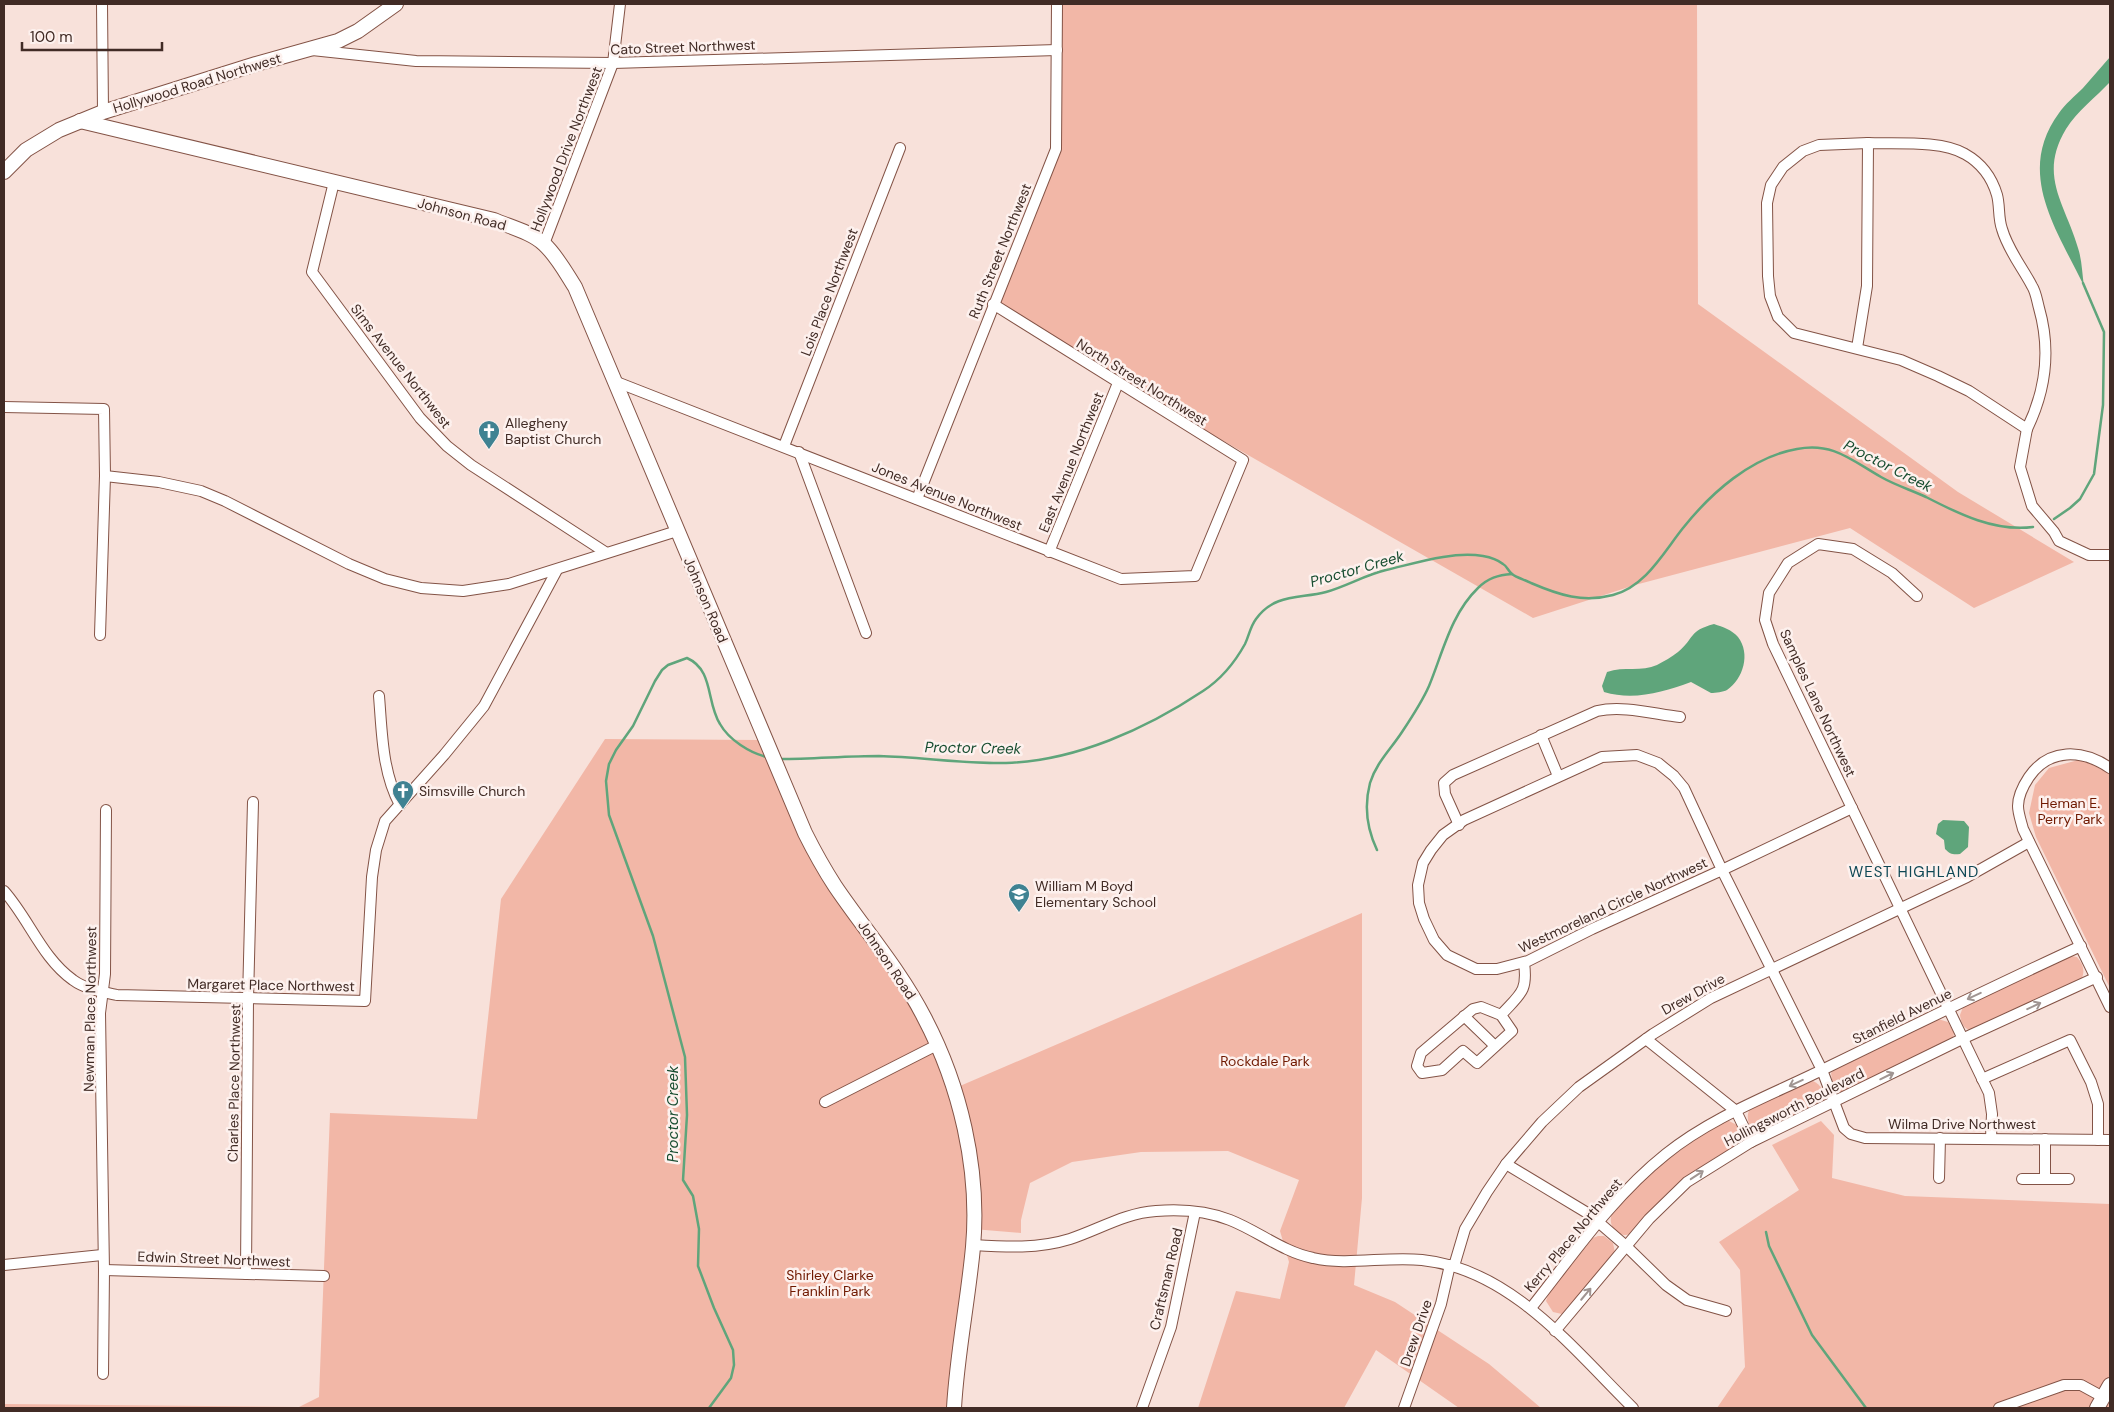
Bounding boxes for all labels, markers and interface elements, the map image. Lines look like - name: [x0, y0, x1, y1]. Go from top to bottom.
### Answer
- scale bar: [22, 20, 162, 52]
- text: 100 m: [30, 27, 73, 47]
- street label: Cato Street Northwest: [610, 35, 756, 59]
- street label: Hollywood Road Northwest: [111, 49, 283, 117]
- street label: Hollywood Drive Northwest: [526, 64, 606, 234]
- street label: Ruth Street Northwest: [965, 181, 1035, 321]
- street label: Johnson Road: [416, 194, 508, 234]
- street label: Lois Place Northwest: [796, 226, 862, 358]
- street label: Sims Avenue Northwest: [347, 300, 455, 432]
- street label: North Street Northwest: [1073, 334, 1211, 430]
- street label: East Avenue Northwest: [1035, 389, 1107, 535]
- place label: Allegheny Baptist Church: [505, 414, 601, 448]
- church icon: Allegheny Baptist Church: [477, 419, 501, 450]
- water label: Proctor Creek: [1840, 435, 1936, 497]
- street label: Jones Avenue Northwest: [869, 458, 1025, 534]
- water label: Proctor Creek: [1308, 546, 1407, 592]
- street label: Johnson Road: [680, 555, 732, 645]
- street label: Samples Lane Northwest: [1776, 626, 1860, 780]
- water label: Proctor Creek: [924, 737, 1022, 759]
- church icon: Simsville Church: [391, 779, 415, 810]
- place label: Simsville Church: [419, 782, 525, 800]
- park label: Heman E. Perry Park: [2037, 794, 2103, 828]
- street label: Westmoreland Circle Northwest: [1516, 853, 1710, 957]
- district label: WEST HIGHLAND: [1849, 862, 1979, 882]
- place label: William M Boyd Elementary School: [1035, 877, 1156, 911]
- school or university icon: William M Boyd Elementary School: [1007, 882, 1031, 913]
- street label: Johnson Road: [854, 917, 920, 1003]
- street label: Newman Place Northwest: [80, 926, 100, 1092]
- street label: Drew Drive: [1658, 969, 1728, 1019]
- street label: Margaret Place Northwest: [187, 975, 355, 995]
- street label: Stanfield Avenue: [1849, 984, 1955, 1048]
- one-way arrow: [1967, 992, 1982, 1001]
- one-way arrow: [2026, 1001, 2041, 1010]
- street label: Charles Place Northwest: [224, 1004, 244, 1162]
- park label: Rockdale Park: [1220, 1052, 1310, 1070]
- street label: Hollingsworth Boulevard: [1721, 1064, 1867, 1150]
- water label: Proctor Creek: [663, 1065, 683, 1162]
- one-way arrow: [1879, 1071, 1894, 1080]
- one-way arrow: [1789, 1078, 1804, 1088]
- street label: Wilma Drive Northwest: [1888, 1115, 2036, 1133]
- one-way arrow: [1689, 1170, 1703, 1180]
- street label: Kerry Place Northwest: [1520, 1174, 1626, 1296]
- street label: Craftsman Road: [1145, 1226, 1187, 1332]
- street label: Edwin Street Northwest: [137, 1247, 291, 1271]
- park label: Shirley Clarke Franklin Park: [786, 1266, 874, 1300]
- one-way arrow: [1581, 1288, 1592, 1301]
- street label: Drew Drive: [1396, 1297, 1436, 1369]

